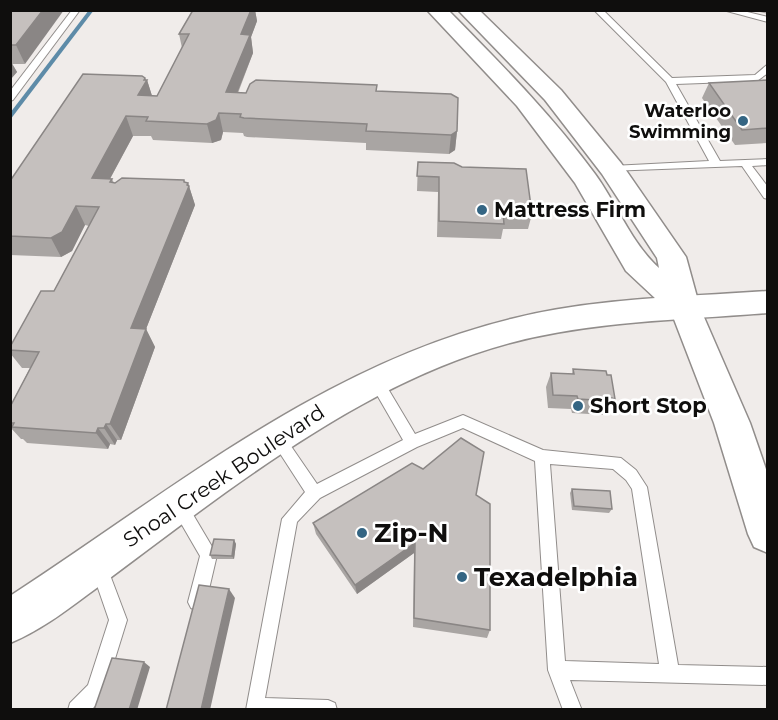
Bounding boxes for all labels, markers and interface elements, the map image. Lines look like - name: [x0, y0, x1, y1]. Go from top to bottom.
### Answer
- place label: Waterloo Swimming: [629, 100, 731, 143]
- marker: Waterloo Swimming: [736, 114, 750, 128]
- place label: Mattress Firm: [494, 197, 646, 222]
- marker: Mattress Firm: [475, 203, 489, 217]
- place label: Short Stop: [590, 393, 707, 418]
- street label: Shoal Creek Boulevard: [118, 399, 329, 552]
- marker: Short Stop: [571, 399, 585, 413]
- place label: Zip-N: [374, 517, 449, 549]
- marker: Zip-N: [355, 526, 369, 540]
- place label: Texadelphia: [474, 561, 638, 593]
- marker: Texadelphia: [455, 570, 469, 584]

